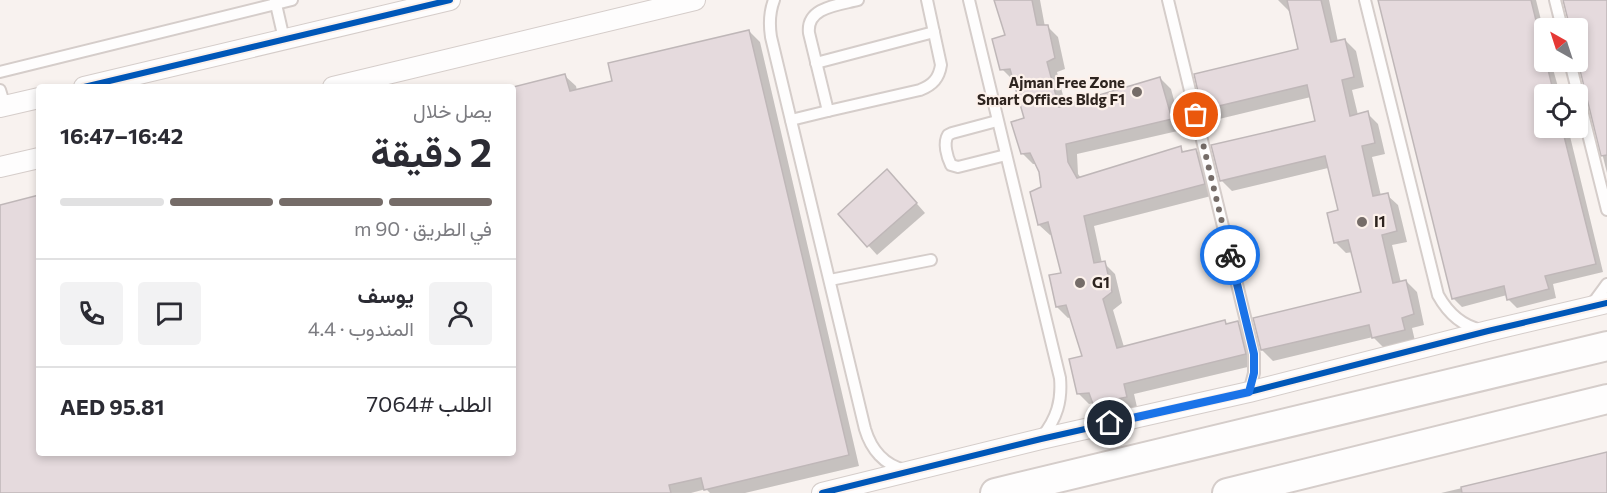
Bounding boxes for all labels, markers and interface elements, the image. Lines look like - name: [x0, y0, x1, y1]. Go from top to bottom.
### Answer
- north arrow: [1534, 18, 1588, 72]
- map controls: [1534, 18, 1588, 138]
- place label: Ajman Free Zone Smart Offices Bldg F1: [977, 73, 1125, 108]
- button: locate: [1534, 84, 1588, 138]
- marker: Ajman Free Zone Smart Offices Bldg F1: [1130, 85, 1144, 99]
- pin: [1170, 89, 1221, 140]
- text: يصل خلال: [413, 98, 492, 122]
- icon: bag: [1179, 98, 1212, 131]
- text: 16:42–16:47: [60, 122, 183, 149]
- text: 2 دقيقة: [370, 127, 492, 175]
- place label: I1: [1374, 212, 1386, 230]
- marker: I1: [1355, 215, 1369, 229]
- text: في الطريق · 90 m: [354, 216, 492, 240]
- courier: [1200, 225, 1260, 285]
- icon: bike: [1214, 239, 1247, 272]
- place label: G1: [1092, 273, 1110, 291]
- marker: G1: [1073, 276, 1087, 290]
- text: يوسف: [358, 281, 414, 308]
- button: phone: [60, 282, 123, 345]
- button: chat: [138, 282, 201, 345]
- button: person: [429, 282, 492, 345]
- text: المندوب · 4.4: [308, 316, 414, 340]
- text: الطلب #7064: [367, 390, 492, 417]
- text: AED 95.81: [60, 393, 164, 420]
- pin: [1084, 397, 1135, 448]
- icon: home: [1093, 406, 1126, 439]

